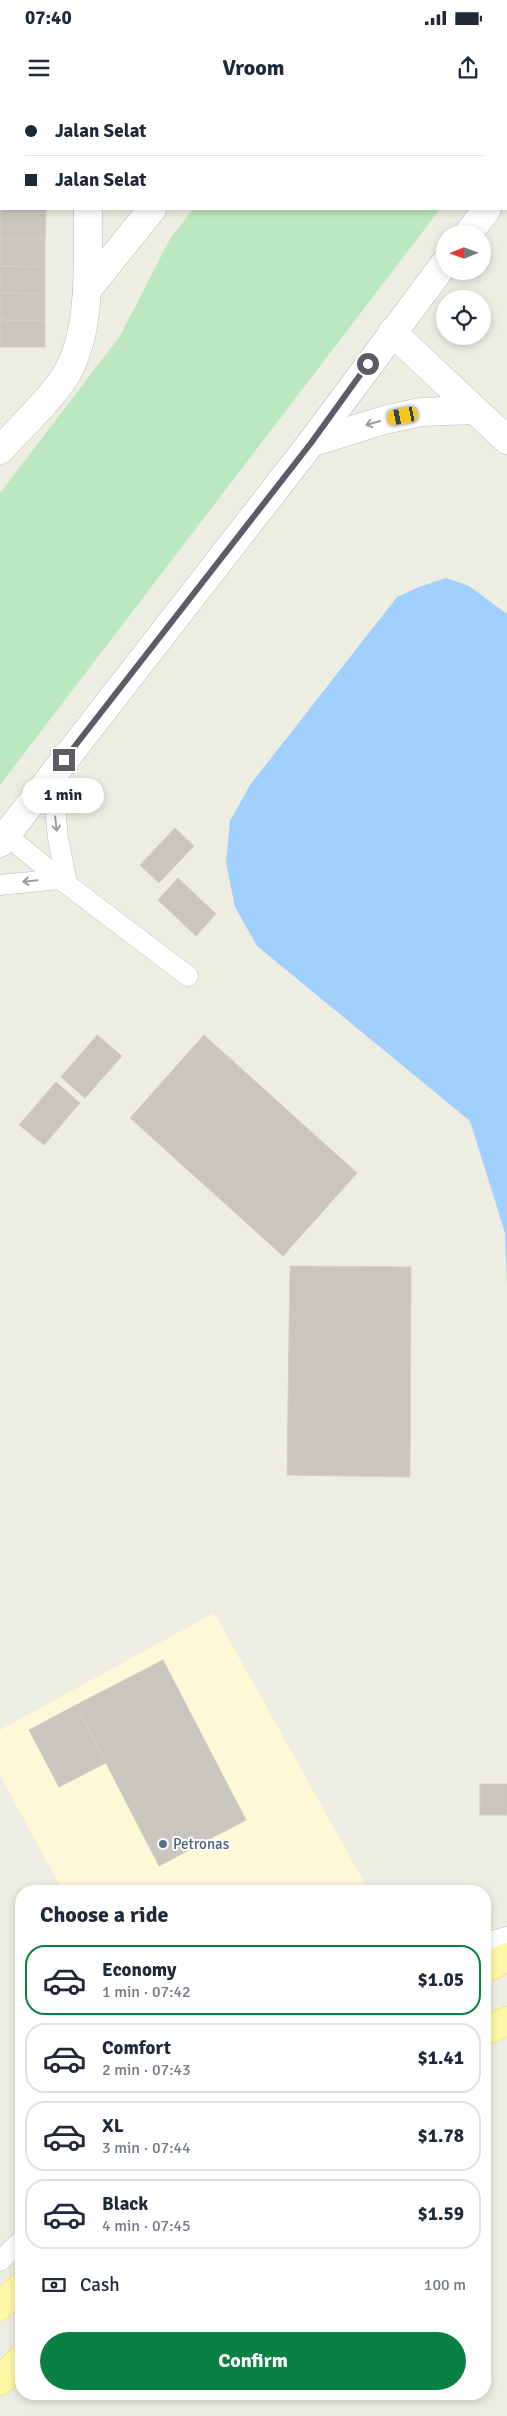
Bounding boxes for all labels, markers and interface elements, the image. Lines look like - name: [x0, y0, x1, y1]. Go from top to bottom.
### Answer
- text: 07:40: [25, 6, 72, 30]
- icon: menu: [25, 54, 53, 82]
- text: Vroom: [223, 54, 285, 81]
- icon: share: [454, 54, 482, 82]
- text: Jalan Selat: [55, 119, 146, 143]
- text: Jalan Selat: [55, 168, 146, 192]
- north arrow: [436, 225, 491, 280]
- map controls: [436, 225, 491, 345]
- button: locate: [436, 290, 491, 345]
- route start: [357, 353, 379, 375]
- car: [386, 406, 419, 426]
- one-way arrow: [366, 418, 382, 428]
- route end: [53, 749, 75, 771]
- callout: 1 min: [23, 778, 105, 812]
- text: 1 min: [44, 785, 82, 805]
- one-way arrow: [51, 816, 61, 832]
- one-way arrow: [22, 877, 38, 886]
- place label: Petronas: [173, 1835, 230, 1853]
- marker: Petronas: [157, 1838, 169, 1850]
- text: Choose a ride: [40, 1901, 168, 1928]
- icon: car: [42, 1958, 87, 2003]
- text: Economy: [102, 1958, 176, 1982]
- text: $1.05: [418, 1968, 464, 1992]
- text: 1 min · 07:42: [102, 1982, 191, 2002]
- icon: car: [42, 2036, 87, 2081]
- text: Comfort: [102, 2036, 171, 2060]
- text: $1.41: [418, 2046, 464, 2070]
- text: 2 min · 07:43: [102, 2060, 191, 2080]
- icon: car: [42, 2114, 87, 2159]
- text: XL: [102, 2114, 124, 2138]
- text: $1.78: [418, 2124, 464, 2148]
- text: 3 min · 07:44: [102, 2138, 191, 2158]
- icon: car: [42, 2192, 87, 2237]
- text: Black: [102, 2192, 148, 2216]
- text: $1.59: [418, 2202, 464, 2226]
- text: 4 min · 07:45: [102, 2216, 191, 2236]
- icon: cash: [40, 2271, 68, 2299]
- text: Cash: [80, 2273, 120, 2297]
- text: 100 m: [424, 2275, 466, 2295]
- button: Confirm: [40, 2332, 466, 2390]

